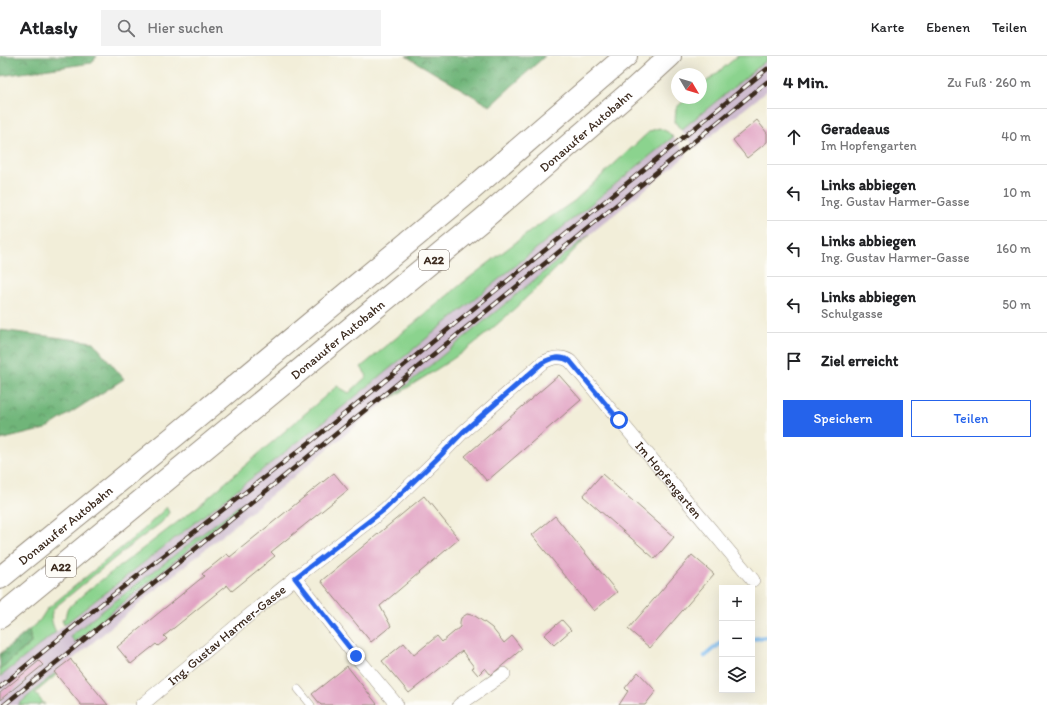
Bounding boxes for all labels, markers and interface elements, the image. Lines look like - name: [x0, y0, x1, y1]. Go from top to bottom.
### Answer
- search box: [101, 10, 381, 46]
- text: Atlasly: [20, 16, 77, 39]
- icon: search: [115, 17, 137, 39]
- text: Hier suchen: [147, 19, 223, 37]
- text: Karte: [871, 19, 904, 36]
- text: Ebenen: [926, 19, 970, 36]
- text: Teilen: [992, 19, 1027, 36]
- north arrow: [671, 68, 707, 104]
- text: 4 Min.: [783, 72, 829, 92]
- text: Zu Fuß · 260 m: [947, 75, 1031, 90]
- street label: Donauufer Autobahn: [536, 86, 635, 175]
- text: Geradeaus: [821, 120, 890, 138]
- icon: ahead: [783, 126, 805, 148]
- text: 40 m: [1001, 129, 1031, 144]
- text: Im Hopfengarten: [821, 138, 917, 153]
- text: Links abbiegen: [821, 176, 916, 194]
- icon: left: [783, 182, 805, 204]
- text: 10 m: [1003, 185, 1031, 200]
- text: Ing. Gustav Harmer-Gasse: [821, 194, 970, 209]
- text: Links abbiegen: [821, 232, 916, 250]
- icon: left: [783, 238, 805, 260]
- text: 160 m: [996, 241, 1031, 256]
- road number: A22: [419, 250, 449, 270]
- text: Ing. Gustav Harmer-Gasse: [821, 250, 970, 265]
- text: Links abbiegen: [821, 288, 916, 306]
- icon: left: [783, 294, 805, 316]
- street label: Donauufer Autobahn: [287, 296, 388, 382]
- text: 50 m: [1002, 297, 1031, 312]
- text: Schulgasse: [821, 306, 883, 321]
- icon: arrive: [783, 350, 805, 372]
- text: Ziel erreicht: [821, 352, 898, 370]
- button: Speichern: [783, 400, 903, 437]
- button: Teilen: [911, 400, 1031, 437]
- route start: [610, 411, 628, 429]
- street label: Im Hopfengarten: [633, 438, 706, 521]
- street label: Donauufer Autobahn: [15, 482, 116, 568]
- road number: A22: [46, 557, 76, 577]
- street label: Ing. Gustav Harmer-Gasse: [164, 581, 289, 688]
- map controls: [719, 585, 755, 693]
- button: +: [719, 585, 755, 621]
- button: −: [719, 621, 755, 657]
- route end: [347, 647, 365, 665]
- button: layers: [719, 657, 755, 693]

